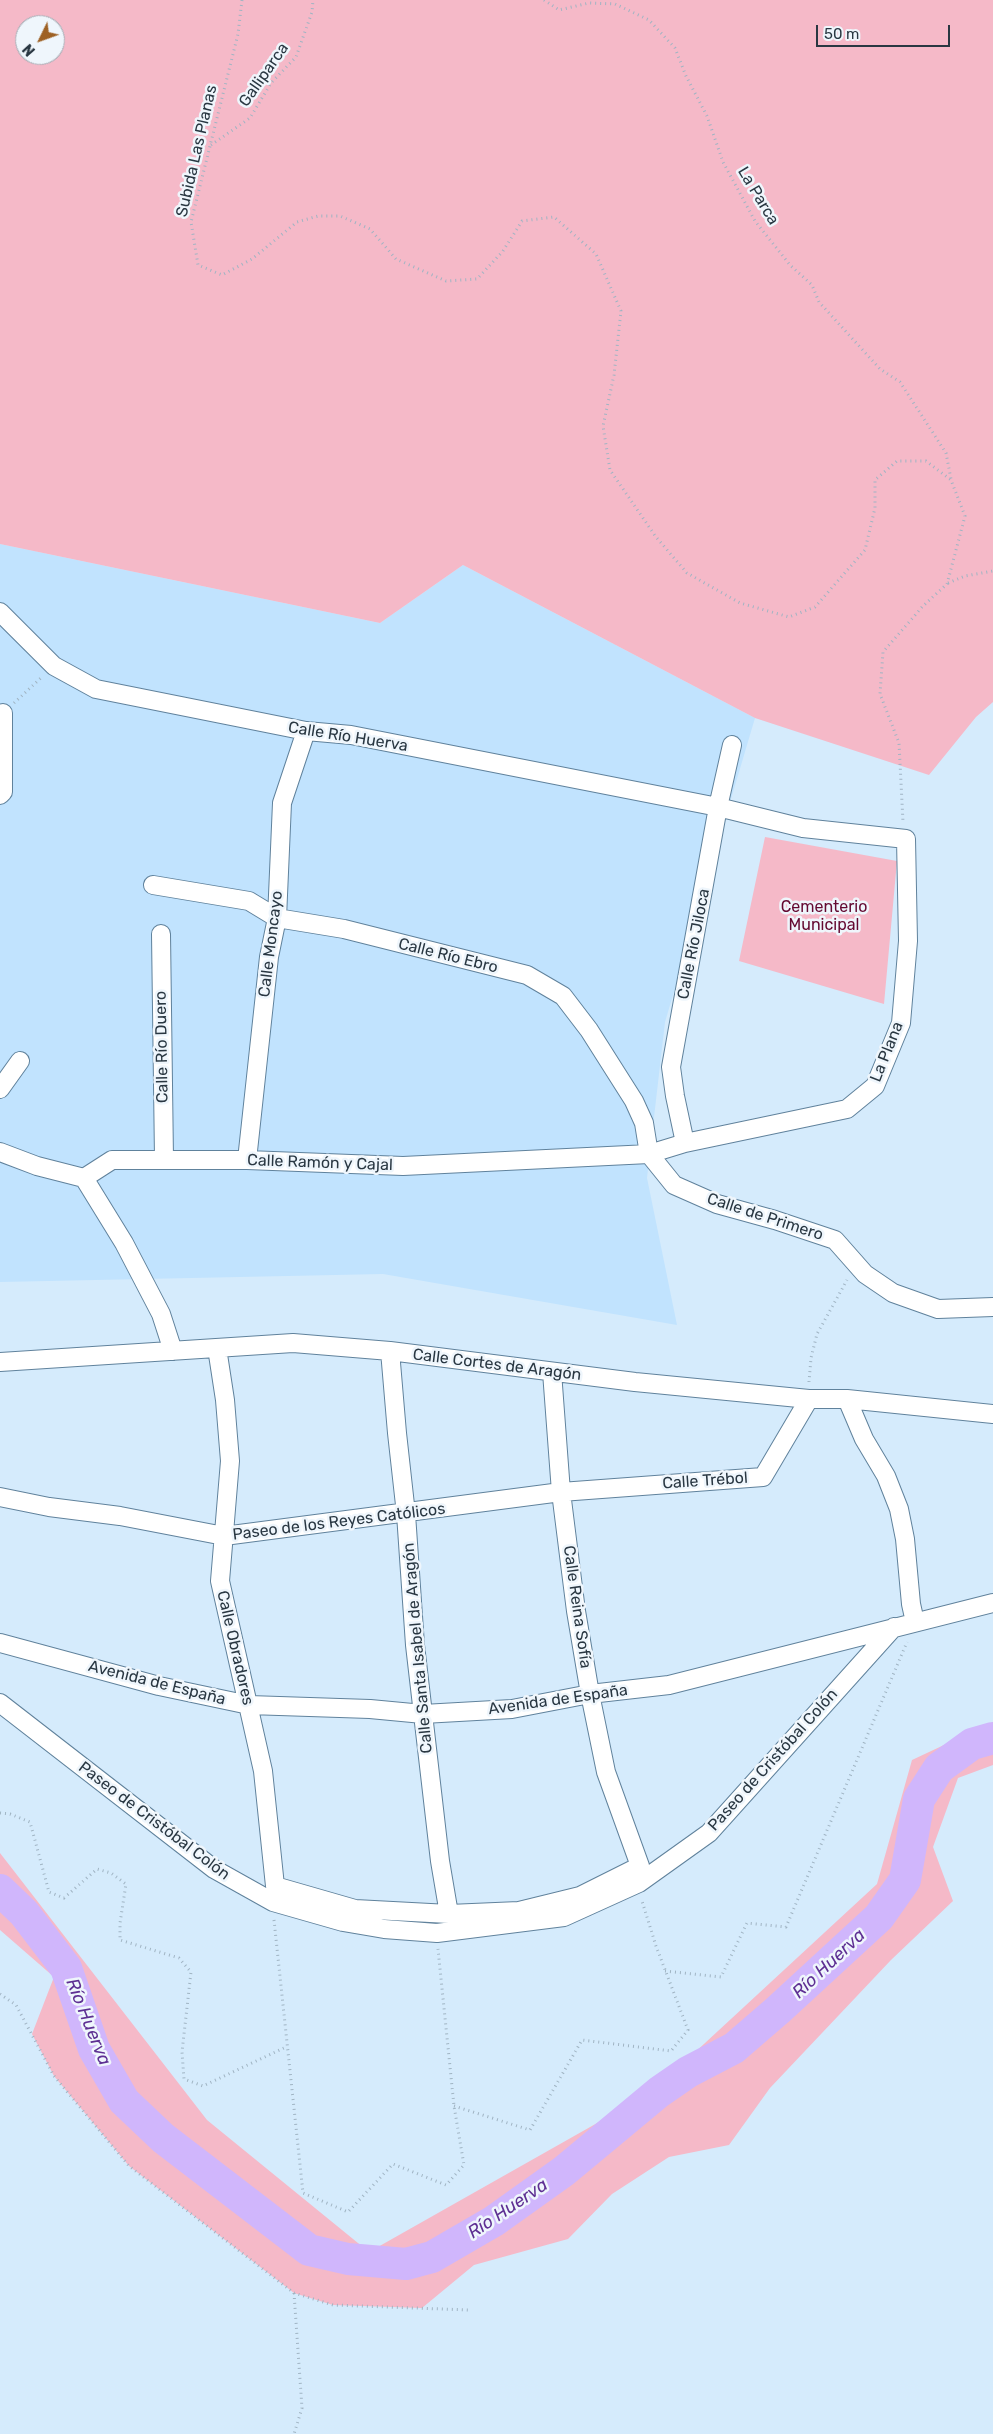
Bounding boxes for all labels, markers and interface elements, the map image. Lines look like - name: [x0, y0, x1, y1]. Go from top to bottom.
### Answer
- north arrow: [15, 15, 65, 65]
- scale bar: [818, 15, 952, 47]
- text: 50 m: [824, 25, 859, 43]
- street label: Galliparca: [235, 39, 293, 111]
- text: N: [20, 40, 39, 59]
- street label: Subida Las Planas: [172, 83, 222, 219]
- street label: La Parca: [733, 163, 783, 229]
- street label: Calle Río Huerva: [287, 718, 409, 756]
- street label: Calle Río Jiloca: [674, 887, 714, 1001]
- street label: Calle Moncayo: [255, 890, 287, 998]
- park label: Cementerio Municipal: [781, 897, 867, 935]
- street label: Calle Río Ebro: [396, 934, 500, 978]
- street label: Calle Río Duero: [151, 991, 173, 1103]
- street label: La Plana: [866, 1019, 908, 1085]
- street label: Calle Ramón y Cajal: [247, 1151, 393, 1175]
- street label: Calle de Primero: [704, 1189, 826, 1245]
- street label: Calle Cortes de Aragón: [412, 1345, 582, 1385]
- street label: Calle Trébol: [662, 1468, 748, 1494]
- street label: Paseo de los Reyes Católicos: [232, 1499, 446, 1545]
- street label: Calle Santa Isabel de Aragón: [399, 1542, 437, 1754]
- street label: Calle Reina Sofía: [559, 1544, 595, 1670]
- street label: Calle Obradores: [212, 1589, 258, 1707]
- street label: Avenida de España: [86, 1657, 228, 1709]
- street label: Avenida de España: [487, 1681, 629, 1719]
- street label: Paseo de Cristóbal Colón: [704, 1685, 842, 1835]
- street label: Paseo de Cristóbal Colón: [75, 1758, 233, 1884]
- water label: Río Huerva: [788, 1925, 870, 2003]
- water label: Río Huerva: [61, 1975, 115, 2069]
- water label: Río Huerva: [464, 2174, 552, 2244]

